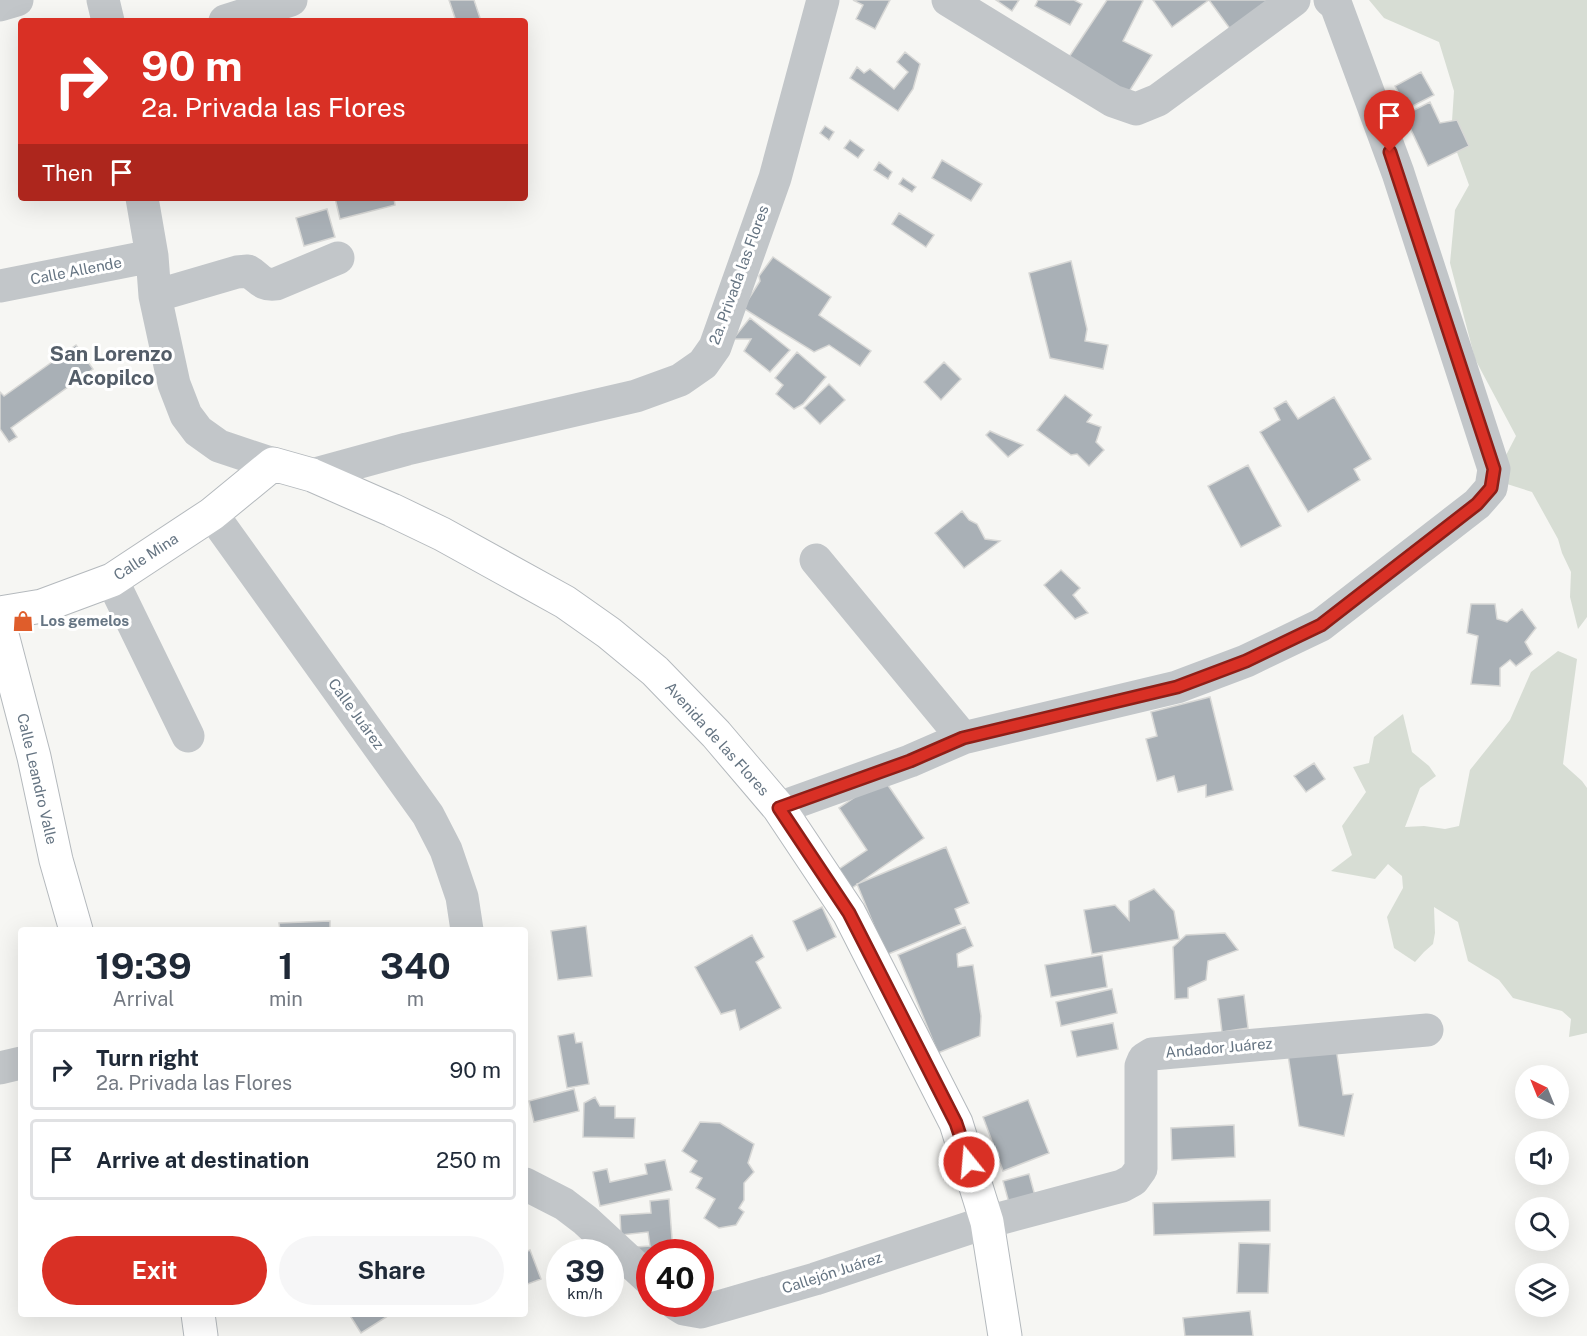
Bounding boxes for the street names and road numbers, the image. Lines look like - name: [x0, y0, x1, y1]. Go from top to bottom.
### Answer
- street label: 2a. Privada las Flores: [705, 203, 772, 347]
- street label: Calle Allende: [29, 253, 123, 288]
- street label: Calle Mina: [110, 530, 181, 584]
- street label: Calle Juárez: [325, 675, 388, 752]
- street label: Avenida de las Flores: [662, 678, 773, 799]
- street label: Calle Leandro Valle: [14, 712, 61, 846]
- street label: Andador Juárez: [1165, 1034, 1273, 1061]
- street label: Callejón Juárez: [780, 1248, 884, 1297]

